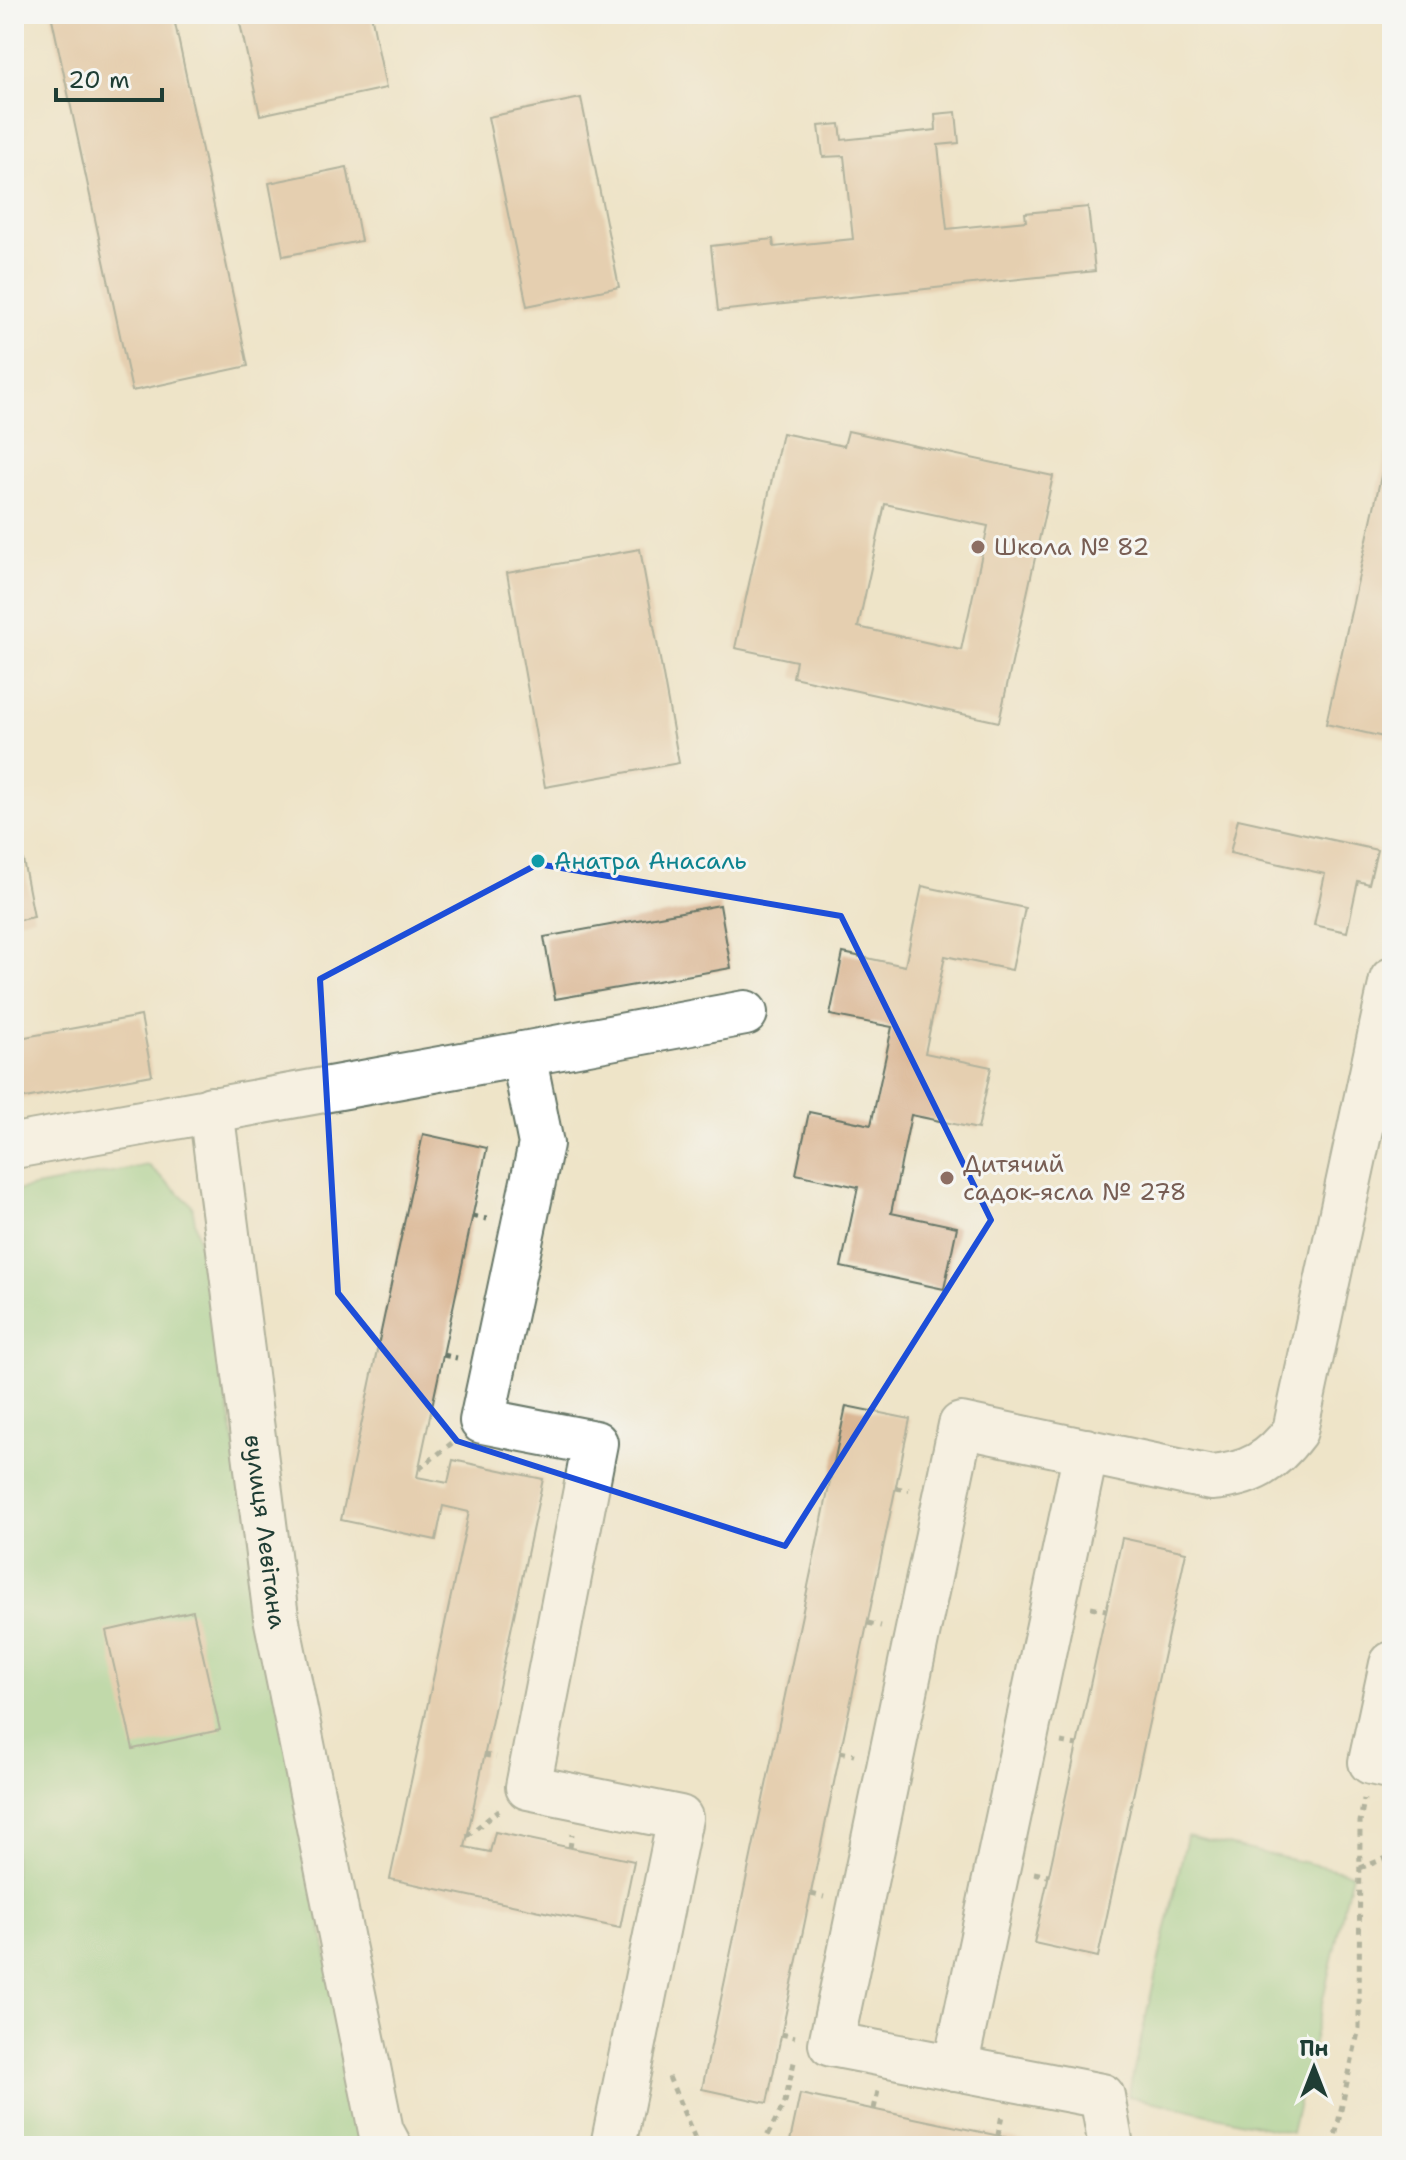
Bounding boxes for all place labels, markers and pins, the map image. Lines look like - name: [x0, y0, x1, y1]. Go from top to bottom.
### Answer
- place label: Школа № 82: [994, 531, 1149, 563]
- marker: Школа № 82: [969, 538, 987, 556]
- place label: Анатра Анасаль: [554, 845, 747, 877]
- marker: Анатра Анасаль: [529, 852, 547, 870]
- place label: Дитячий садок-ясла № 278: [963, 1148, 1187, 1208]
- marker: Дитячий садок-ясла № 278: [938, 1169, 956, 1187]

